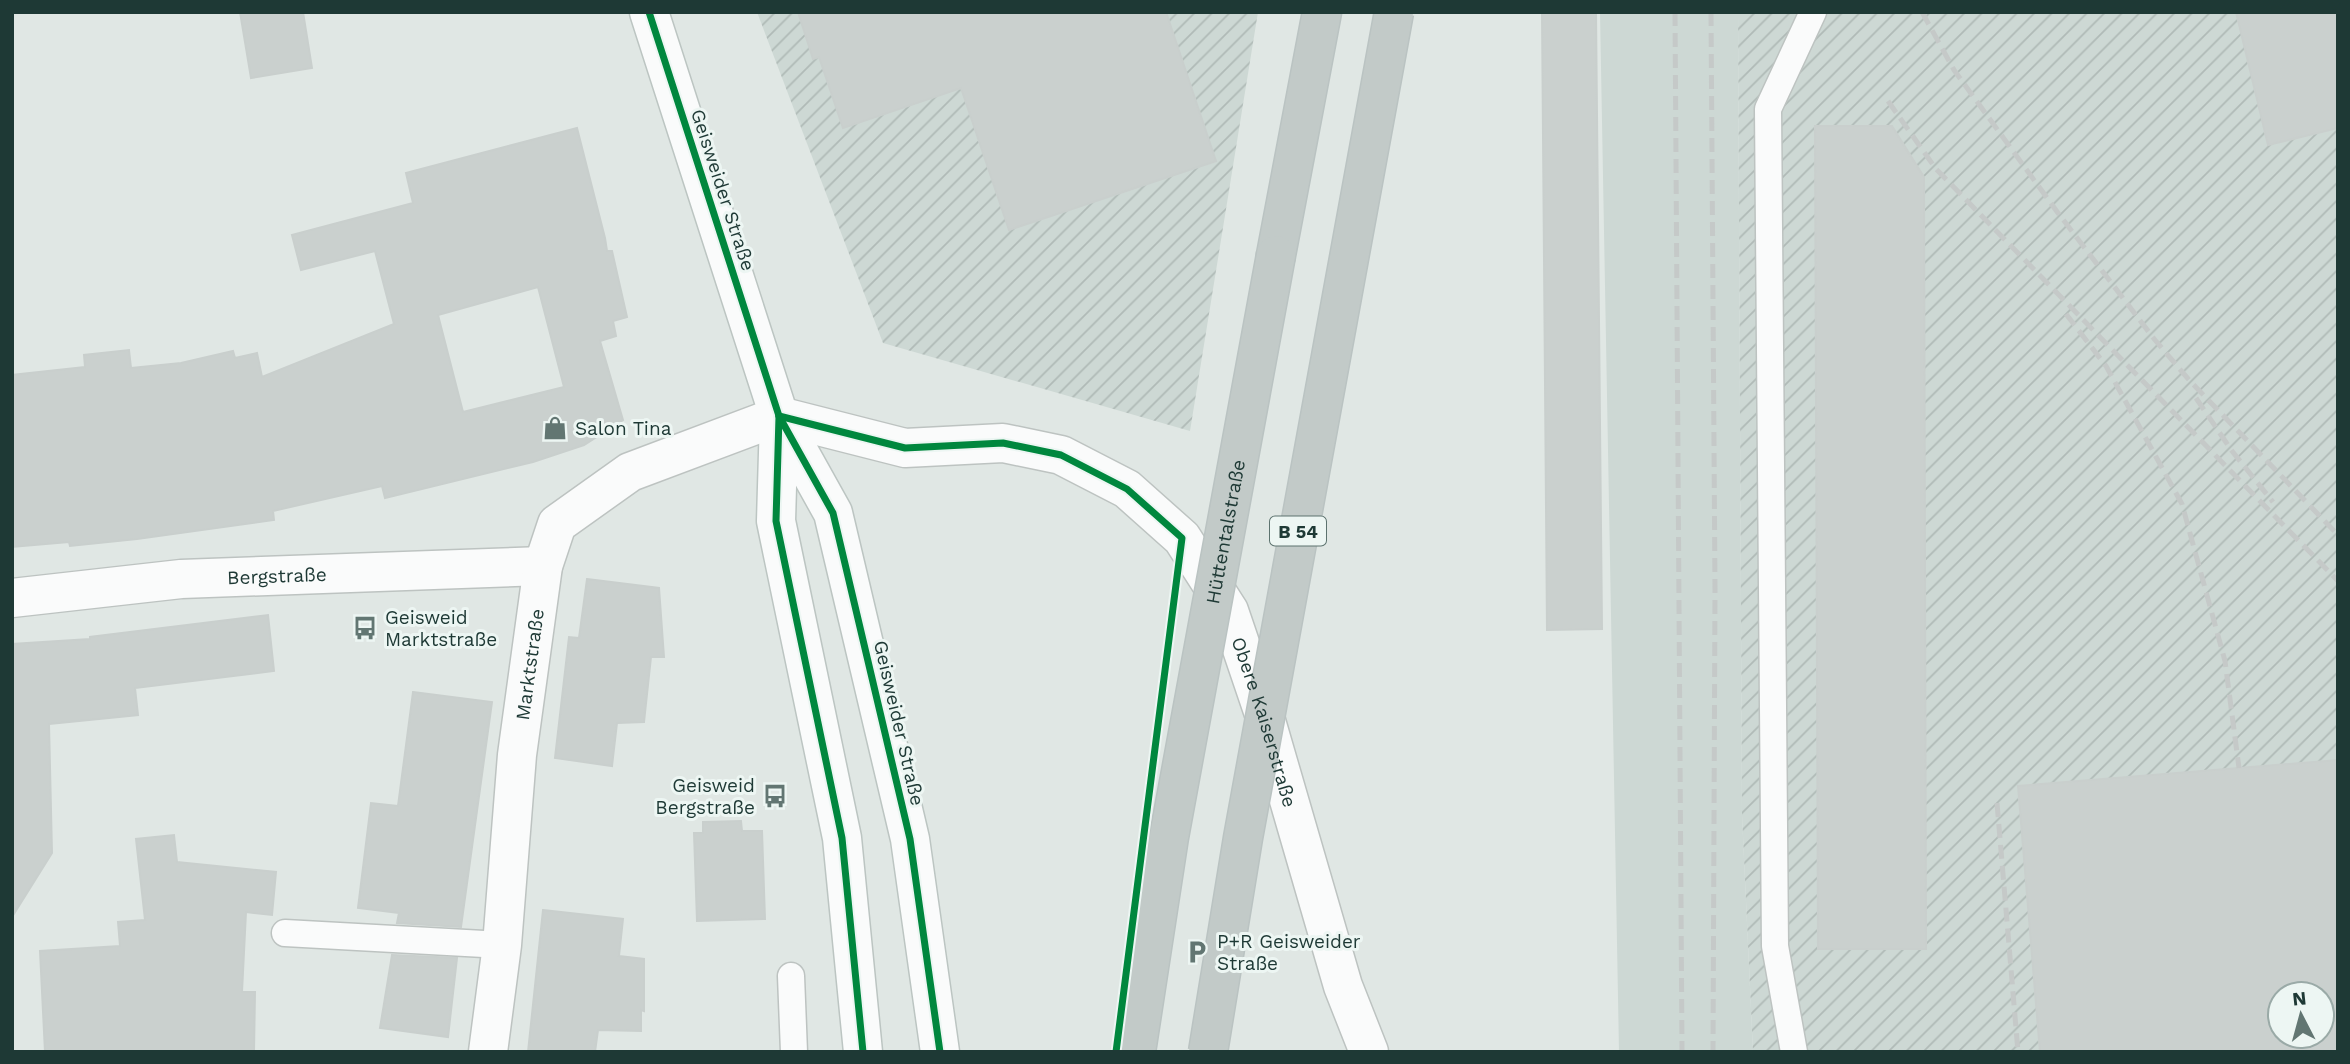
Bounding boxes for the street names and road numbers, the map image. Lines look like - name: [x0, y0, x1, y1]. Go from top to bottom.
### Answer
- street label: Geisweider Straße: [686, 106, 760, 274]
- street label: Hüttentalstraße: [1201, 458, 1250, 606]
- road number: B 54: [1270, 516, 1326, 546]
- street label: Bergstraße: [227, 562, 327, 589]
- street label: Marktstraße: [510, 607, 549, 722]
- street label: Obere Kaiserstraße: [1227, 634, 1302, 810]
- street label: Geisweider Straße: [869, 638, 929, 808]

